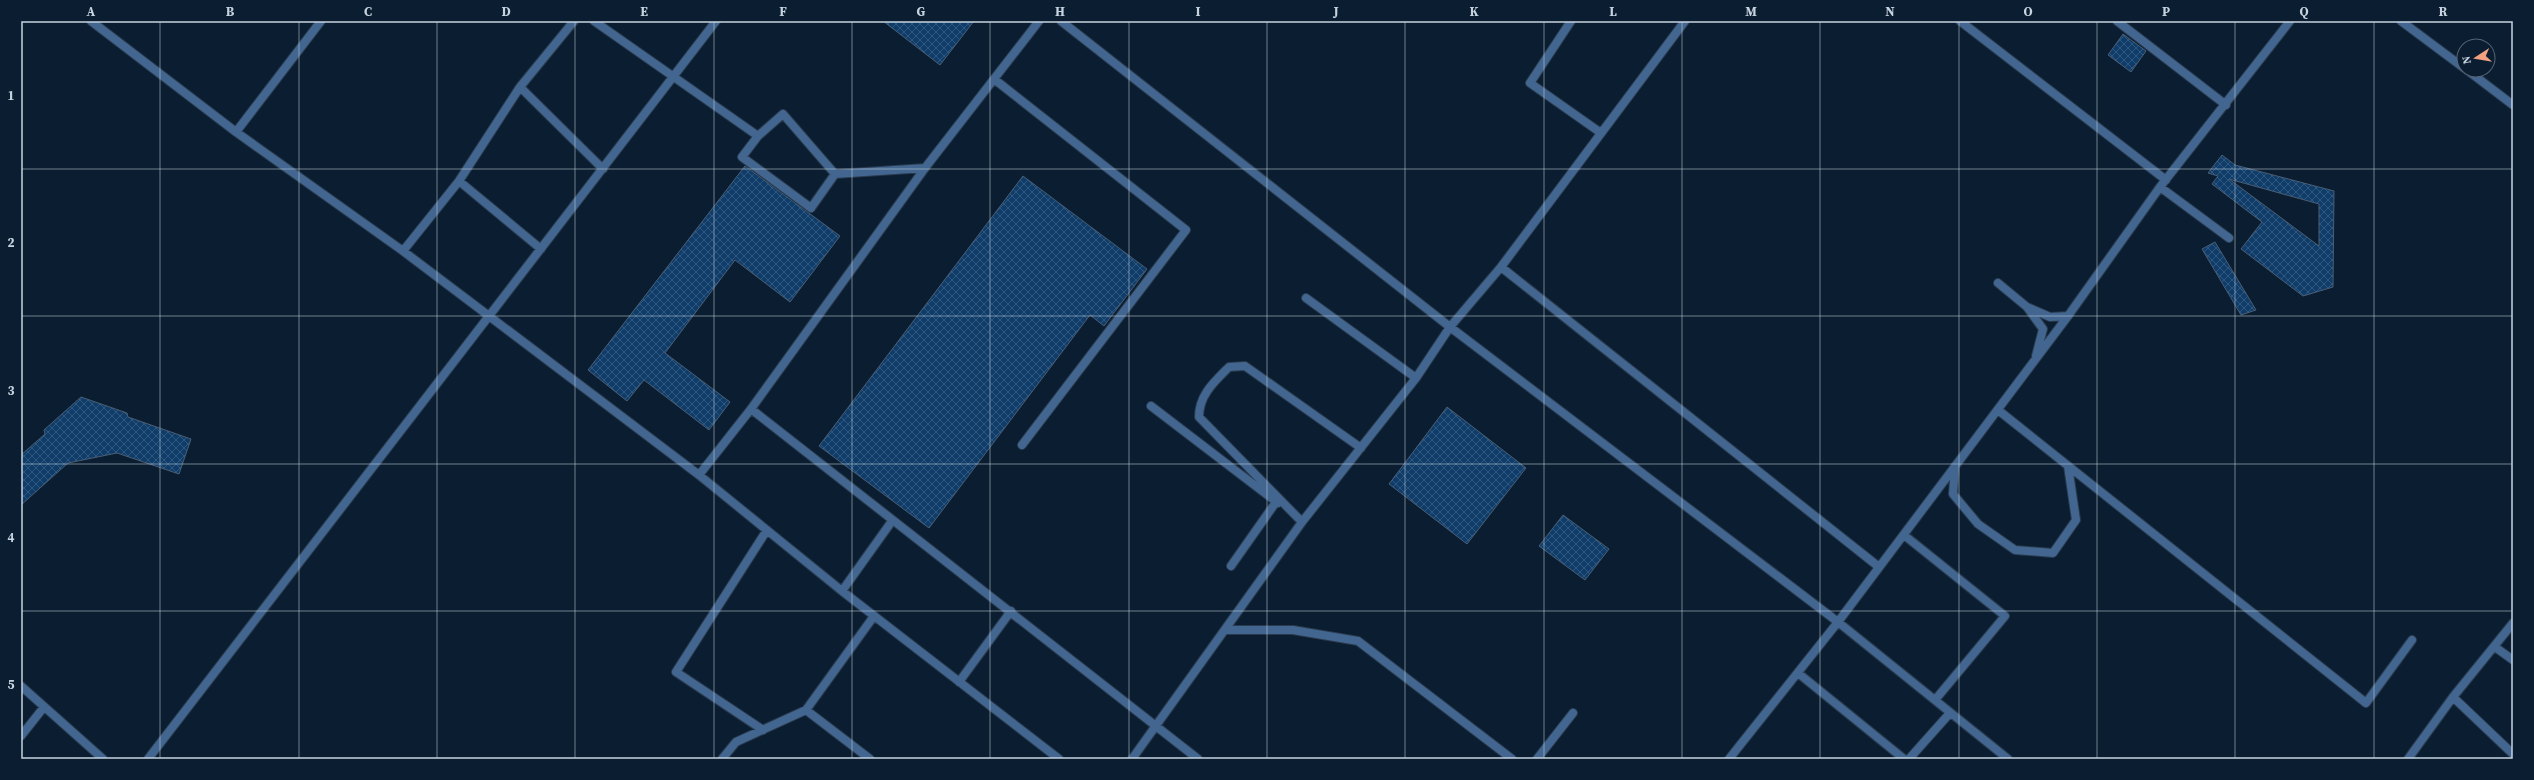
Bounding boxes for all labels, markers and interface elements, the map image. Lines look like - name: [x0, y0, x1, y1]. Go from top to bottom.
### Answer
- text: A: [87, 3, 96, 20]
- text: B: [226, 3, 235, 20]
- text: C: [364, 3, 372, 20]
- text: D: [501, 3, 511, 20]
- text: E: [640, 3, 648, 20]
- text: F: [779, 3, 787, 20]
- text: G: [917, 3, 926, 20]
- text: H: [1055, 3, 1065, 20]
- text: I: [1195, 3, 1201, 20]
- text: J: [1332, 3, 1339, 20]
- text: K: [1469, 3, 1479, 20]
- text: L: [1609, 3, 1617, 20]
- text: M: [1745, 3, 1757, 20]
- text: N: [1885, 3, 1895, 20]
- text: O: [2023, 3, 2033, 20]
- text: P: [2162, 3, 2170, 20]
- text: Q: [2299, 3, 2309, 20]
- text: R: [2439, 3, 2448, 20]
- north arrow: [2456, 38, 2496, 78]
- text: N: [2459, 54, 2475, 65]
- text: 1: [7, 87, 15, 104]
- text: 2: [7, 234, 15, 251]
- text: 3: [7, 382, 15, 399]
- text: 4: [7, 529, 15, 546]
- text: 5: [7, 676, 15, 693]

